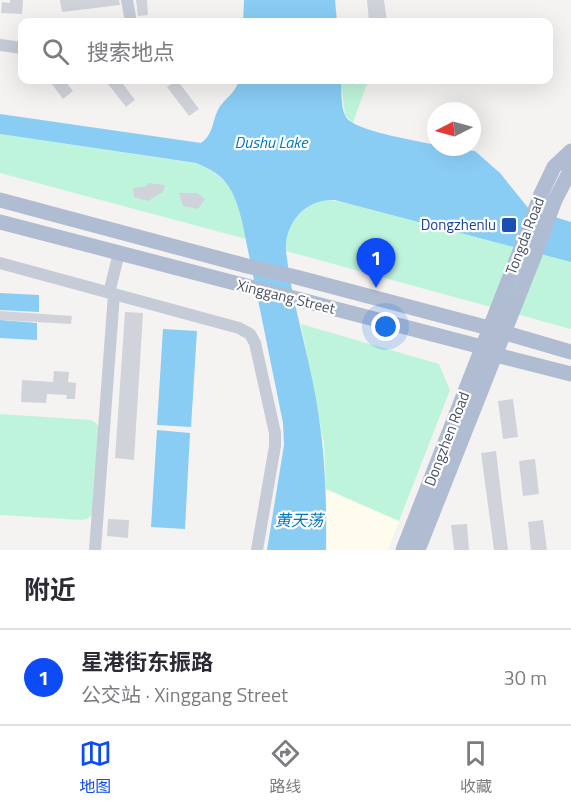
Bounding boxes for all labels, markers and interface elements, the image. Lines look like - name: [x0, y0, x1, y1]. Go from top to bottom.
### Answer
- search box: [18, 18, 553, 84]
- icon: search: [39, 35, 72, 68]
- text: 搜索地点: [87, 35, 175, 69]
- north arrow: [427, 102, 481, 156]
- water label: Dushu Lake: [234, 130, 309, 154]
- street label: Tongda Road: [499, 194, 550, 278]
- place label: Dongzhenlu: [421, 213, 496, 236]
- marker: Dongzhenlu: [500, 216, 518, 234]
- pin: 1: [356, 238, 395, 288]
- street label: Xinggang Street: [235, 273, 338, 320]
- your location: [371, 312, 400, 341]
- street label: Dongzhen Road: [418, 388, 475, 489]
- water label: 黄天荡: [275, 508, 326, 532]
- text: 附近: [24, 570, 76, 609]
- text: 星港街东振路: [81, 645, 213, 679]
- text: 1: [38, 662, 49, 693]
- text: 30 m: [503, 662, 547, 693]
- text: 公交站 · Xinggang Street: [81, 679, 288, 710]
- tab: 地图: [79, 737, 112, 798]
- tab: 路线: [269, 737, 302, 798]
- tab: 收藏: [459, 737, 492, 798]

